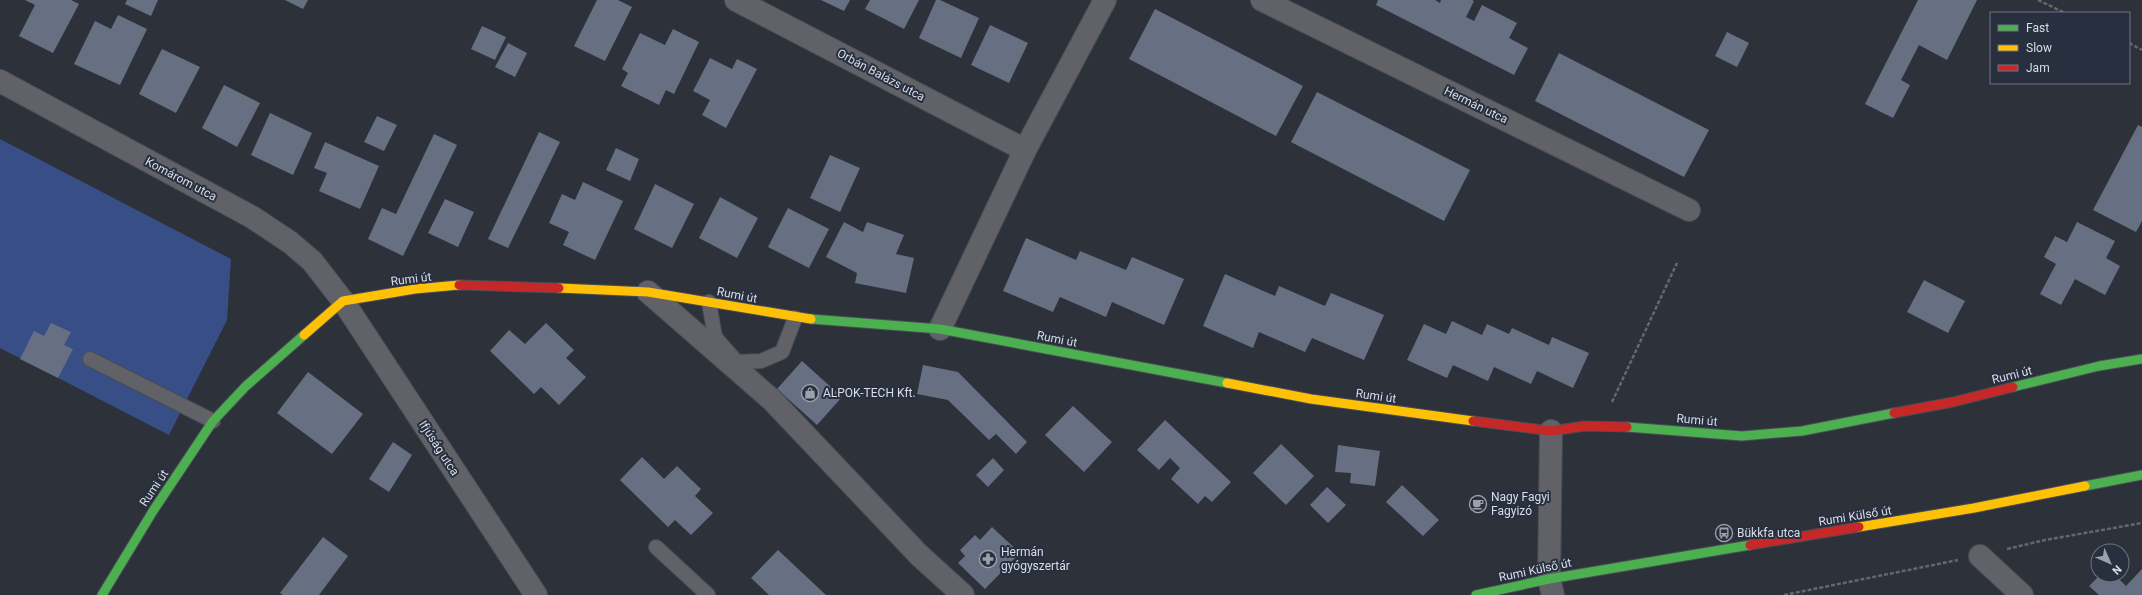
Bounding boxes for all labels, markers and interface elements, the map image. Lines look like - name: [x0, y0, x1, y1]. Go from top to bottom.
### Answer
- legend: [1990, 12, 2130, 84]
- text: Fast: [2026, 21, 2049, 35]
- text: Slow: [2026, 41, 2052, 55]
- street label: Orbán Balázs utca: [835, 46, 927, 104]
- text: Jam: [2026, 61, 2050, 75]
- street label: Hermán utca: [1442, 84, 1510, 126]
- street label: Komárom utca: [143, 154, 219, 204]
- street label: Rumi út: [390, 270, 432, 288]
- street label: Rumi út: [716, 284, 759, 306]
- street label: Rumi út: [1036, 328, 1079, 350]
- street label: Rumi út: [1990, 363, 2034, 387]
- shop icon: ALPOK-TECH Kft.: [800, 383, 820, 403]
- place label: ALPOK-TECH Kft.: [823, 386, 916, 400]
- street label: Rumi út: [1355, 386, 1397, 406]
- street label: Rumi út: [1676, 411, 1718, 429]
- street label: Ifjúság utca: [416, 418, 462, 478]
- street label: Rumi út: [137, 467, 171, 509]
- place label: Nagy Fagyi Fagyizó: [1491, 490, 1550, 518]
- cafe icon: Nagy Fagyi Fagyizó: [1468, 494, 1488, 514]
- street label: Rumi Külső út: [1817, 503, 1893, 529]
- bus stop icon: Bükkfa utca: [1714, 523, 1734, 543]
- place label: Bükkfa utca: [1737, 526, 1800, 540]
- north arrow: [2090, 543, 2130, 583]
- place label: Hermán gyógyszertár: [1001, 545, 1070, 573]
- pharmacy icon: Hermán gyógyszertár: [978, 549, 998, 569]
- street label: Rumi Külső út: [1497, 555, 1573, 585]
- text: N: [2109, 562, 2124, 577]

